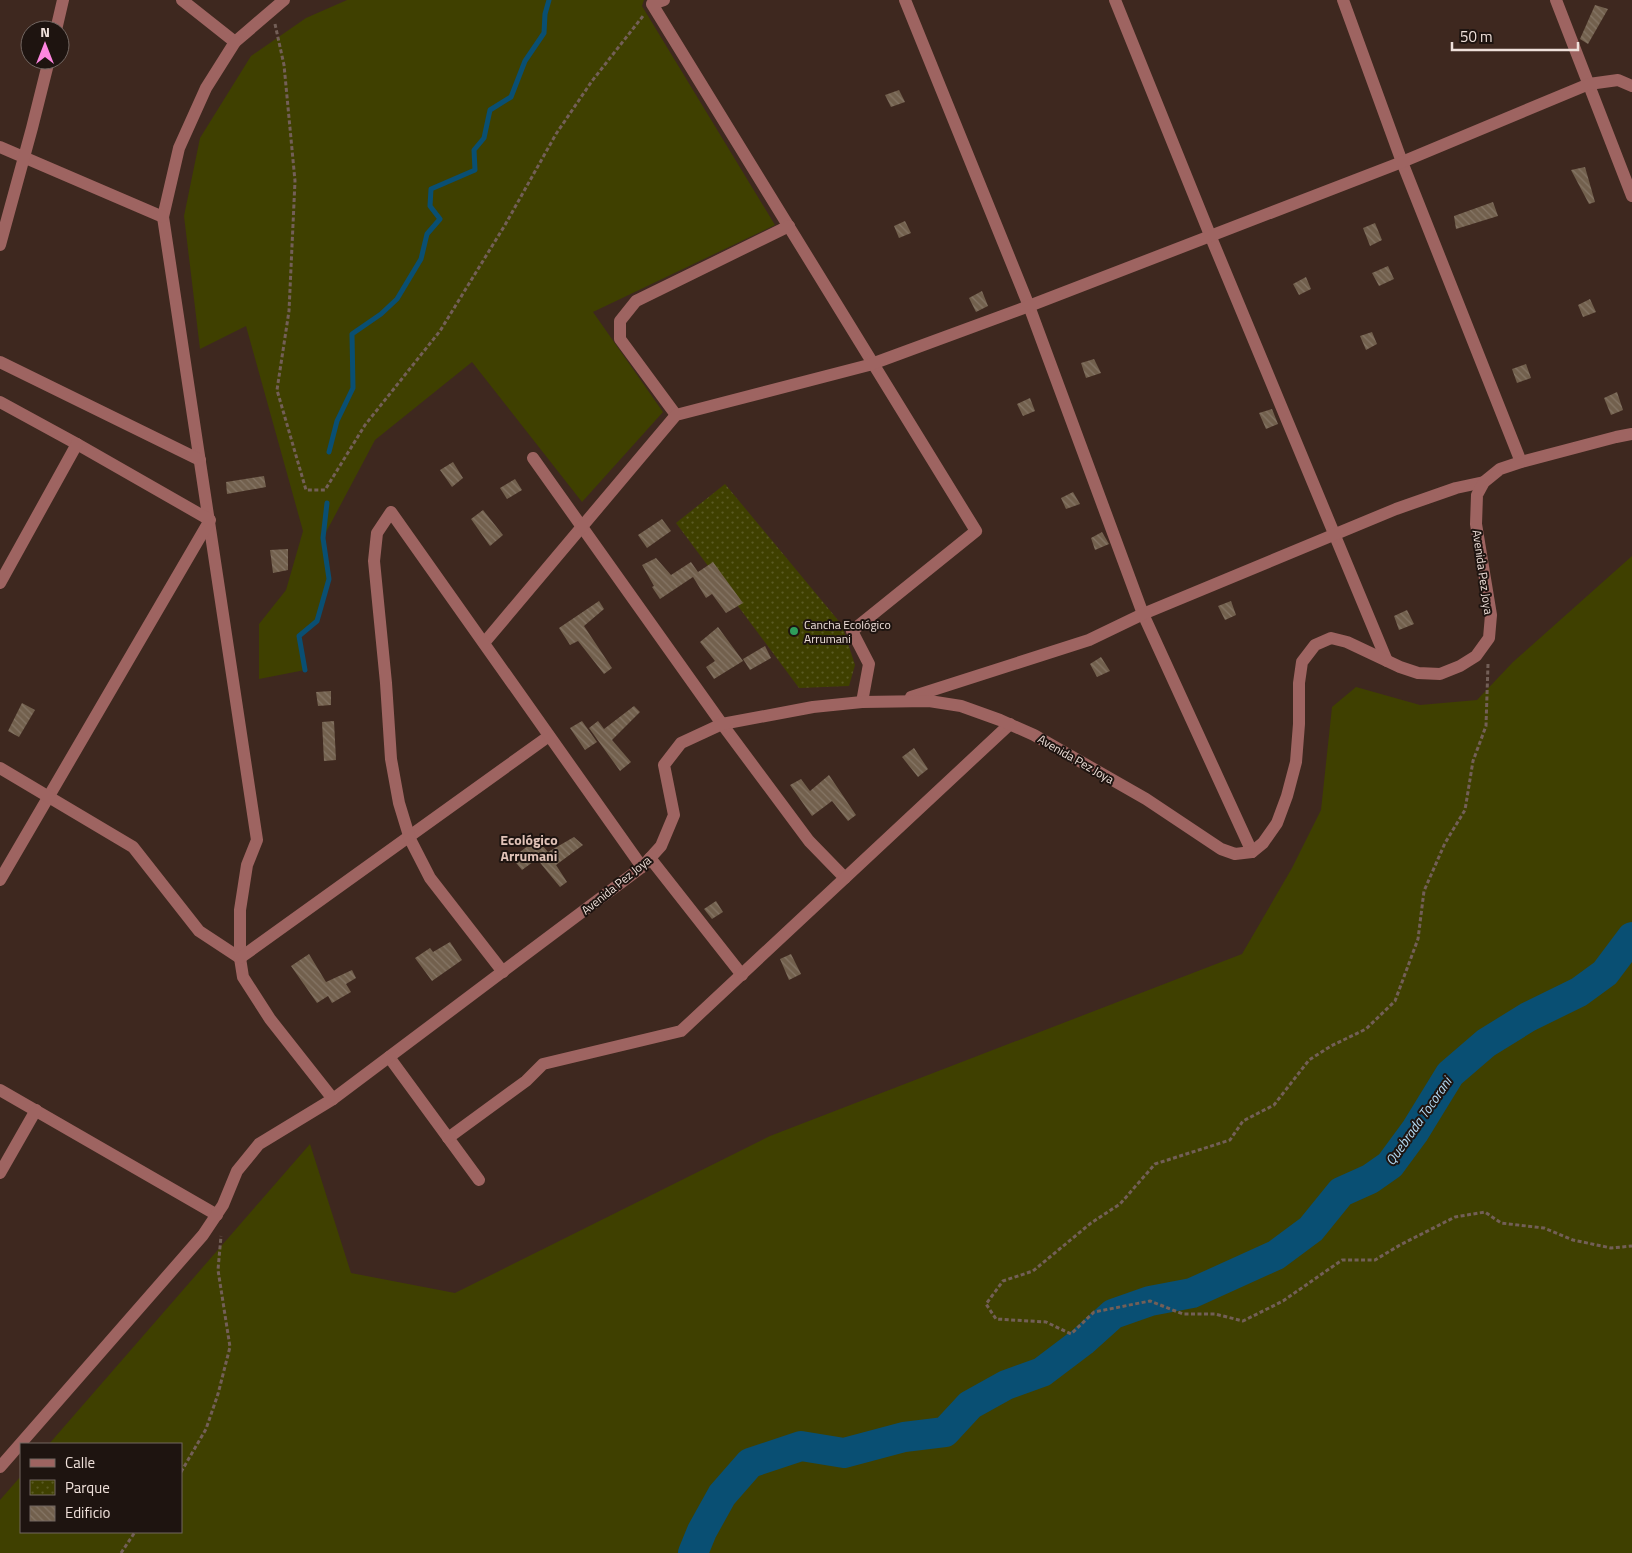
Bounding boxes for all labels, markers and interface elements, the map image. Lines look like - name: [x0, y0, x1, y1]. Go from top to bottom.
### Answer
- north arrow: [20, 20, 70, 70]
- scale bar: [1452, 20, 1578, 52]
- text: N: [40, 21, 50, 42]
- text: 50 m: [1460, 25, 1493, 48]
- street label: Avenida Pez Joya: [1468, 528, 1498, 616]
- place label: Cancha Ecológico Arrumani: [804, 615, 891, 648]
- marker: Cancha Ecológico Arrumani: [788, 625, 800, 637]
- street label: Avenida Pez Joya: [1034, 729, 1118, 789]
- district label: Ecológico Arrumani: [500, 829, 558, 866]
- street label: Avenida Pez Joya: [577, 851, 655, 919]
- water label: Quebrada Tocorani: [1380, 1071, 1457, 1169]
- legend: [20, 1443, 182, 1533]
- text: Calle: [65, 1451, 95, 1474]
- text: Parque: [65, 1476, 110, 1499]
- text: Edificio: [65, 1501, 110, 1524]

